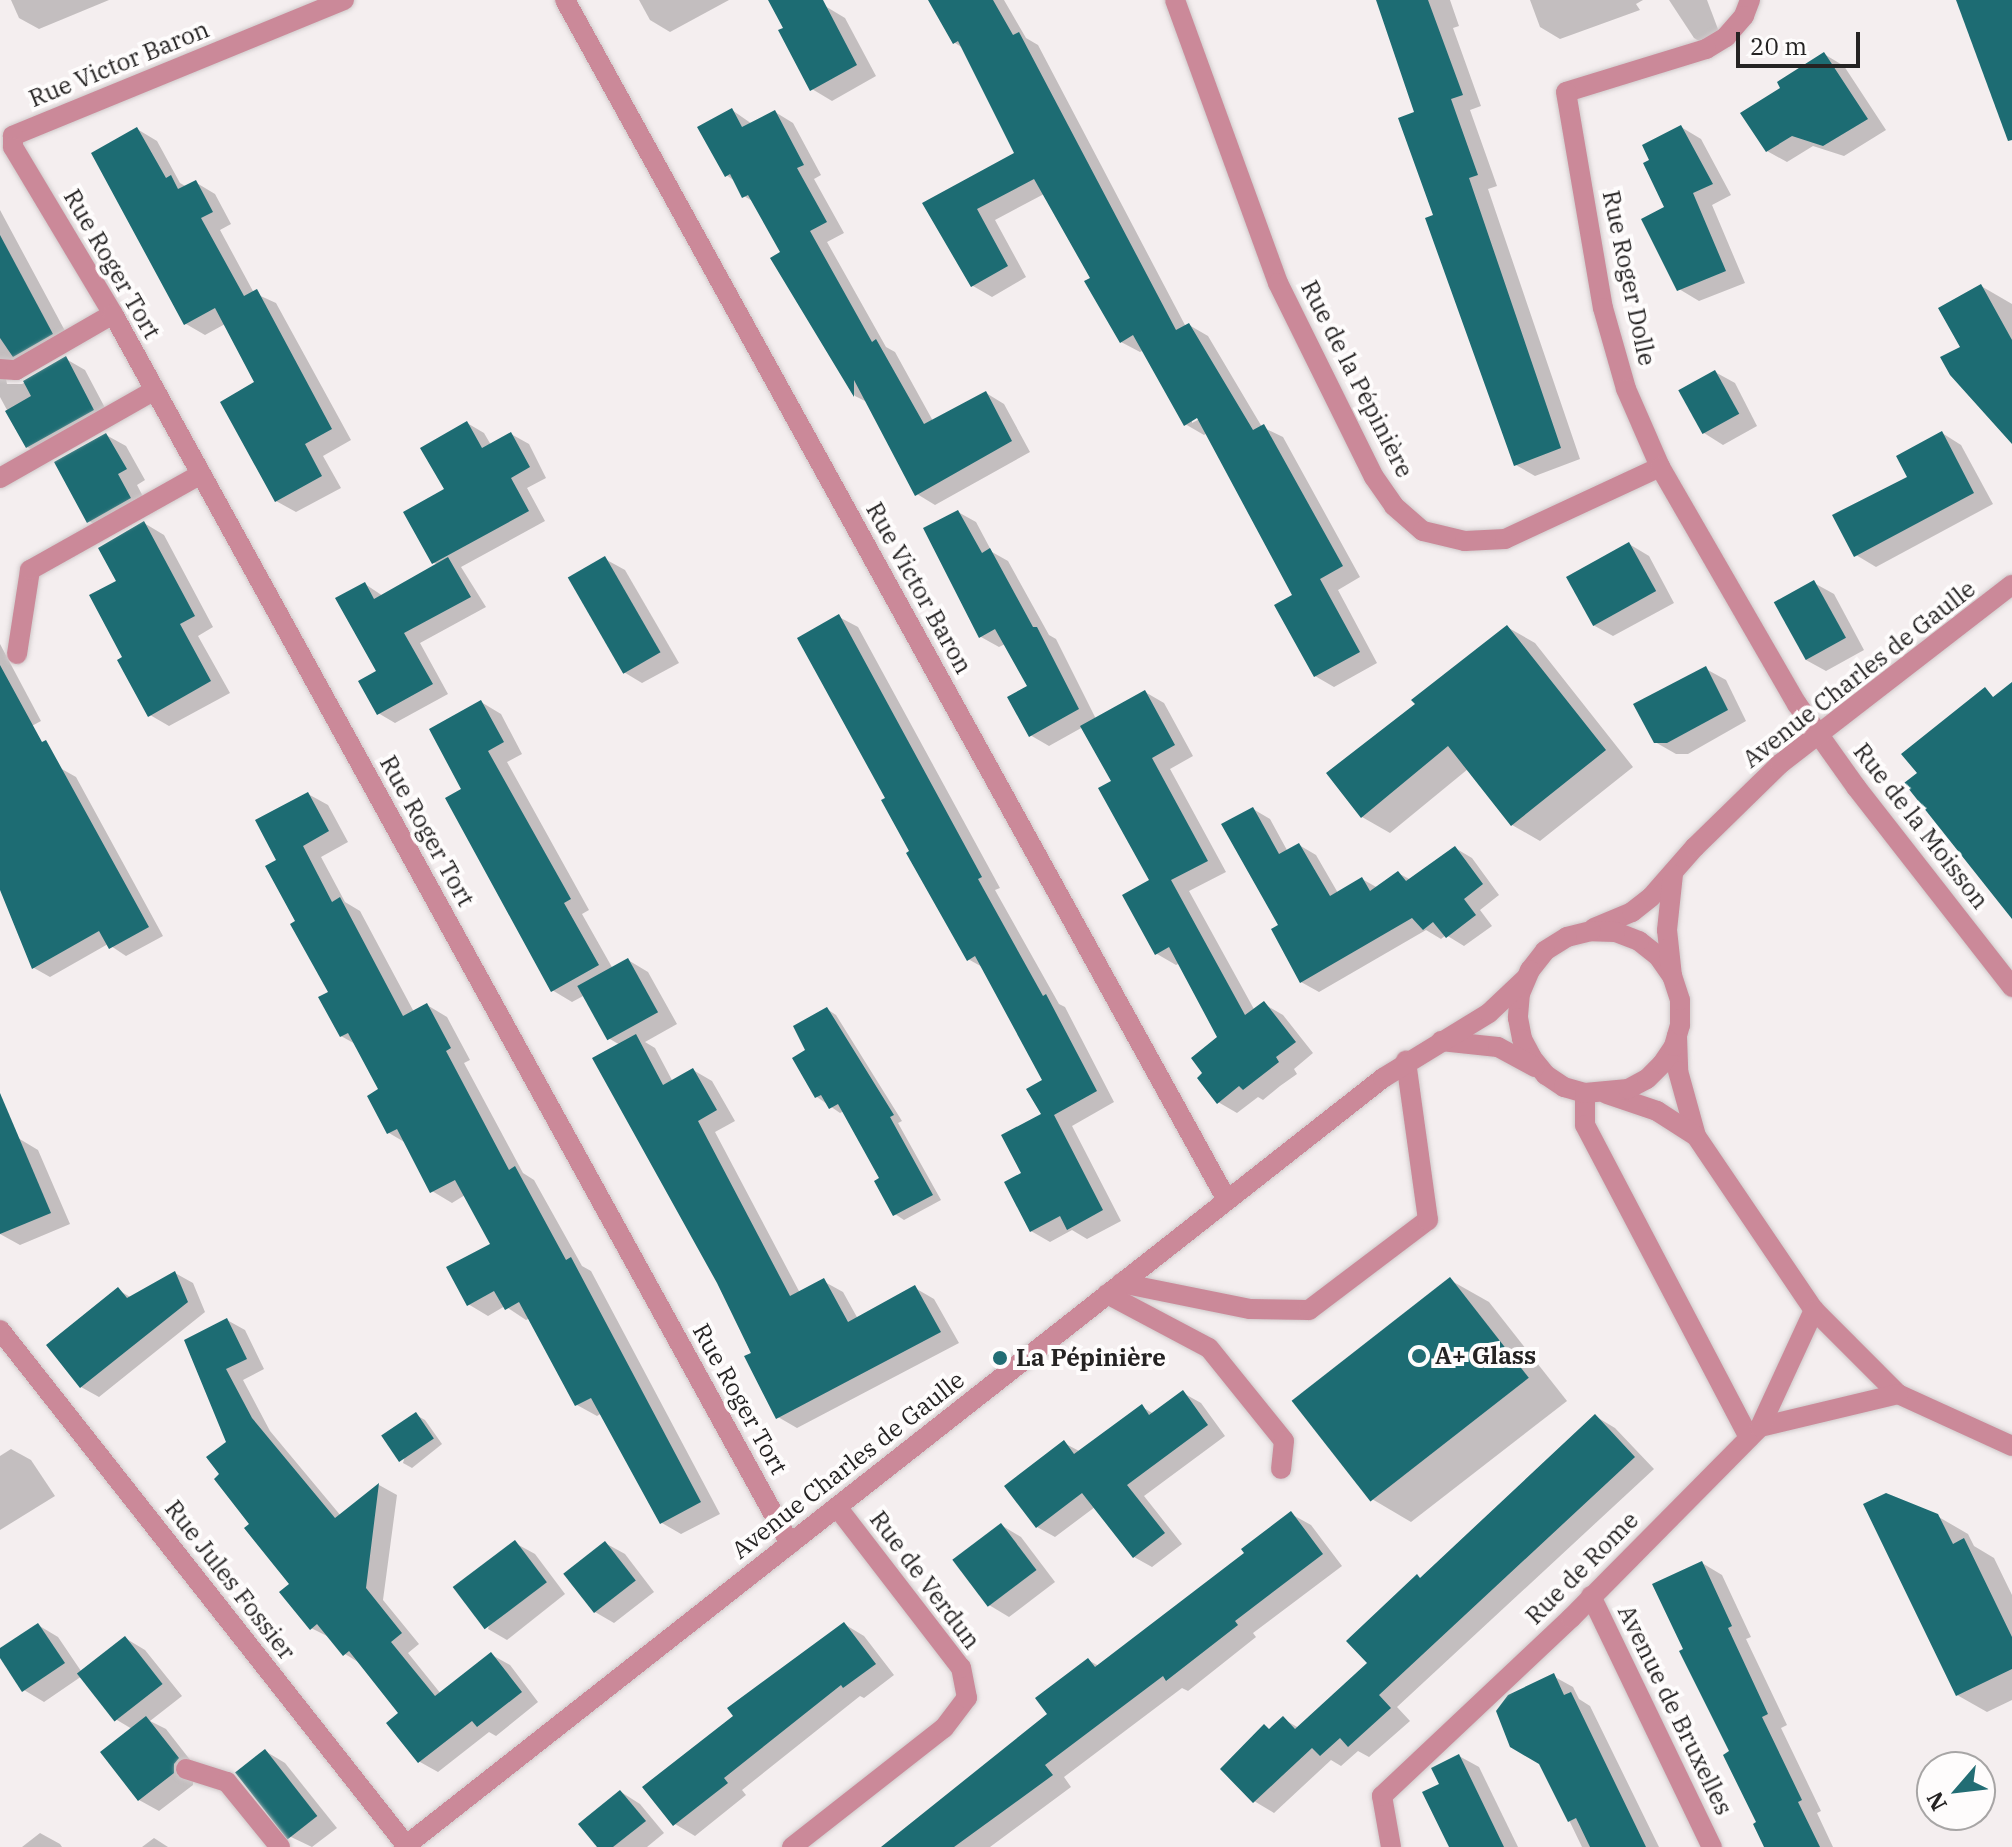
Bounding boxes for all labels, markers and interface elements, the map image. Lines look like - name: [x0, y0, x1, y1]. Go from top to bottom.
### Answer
- street label: Rue Victor Baron: [25, 15, 213, 113]
- scale bar: [1740, 16, 1864, 66]
- text: 20 m: [1750, 30, 1807, 62]
- street label: Rue Roger Tort: [58, 184, 166, 344]
- street label: Rue Roger Dolle: [1596, 188, 1662, 368]
- street label: Rue de la Pépinière: [1295, 276, 1419, 482]
- street label: Rue Victor Baron: [860, 497, 978, 679]
- street label: Avenue Charles de Gaulle: [1737, 574, 1981, 774]
- street label: Rue de la Moisson: [1847, 737, 1995, 915]
- street label: Rue Roger Tort: [374, 751, 480, 911]
- street label: Rue Roger Tort: [687, 1319, 793, 1479]
- place label: A+ Glass: [1435, 1342, 1536, 1370]
- place label: La Pépinière: [1016, 1344, 1166, 1372]
- marker: A+ Glass: [1410, 1347, 1428, 1365]
- marker: La Pépinière: [991, 1349, 1009, 1367]
- street label: Avenue Charles de Gaulle: [726, 1365, 970, 1565]
- street label: Rue Jules Fossier: [159, 1495, 301, 1665]
- street label: Rue de Verdun: [864, 1505, 986, 1655]
- street label: Rue de Rome: [1520, 1506, 1644, 1630]
- street label: Avenue de Bruxelles: [1612, 1600, 1738, 1820]
- north arrow: [1916, 1751, 1996, 1831]
- text: N: [1919, 1787, 1953, 1816]

